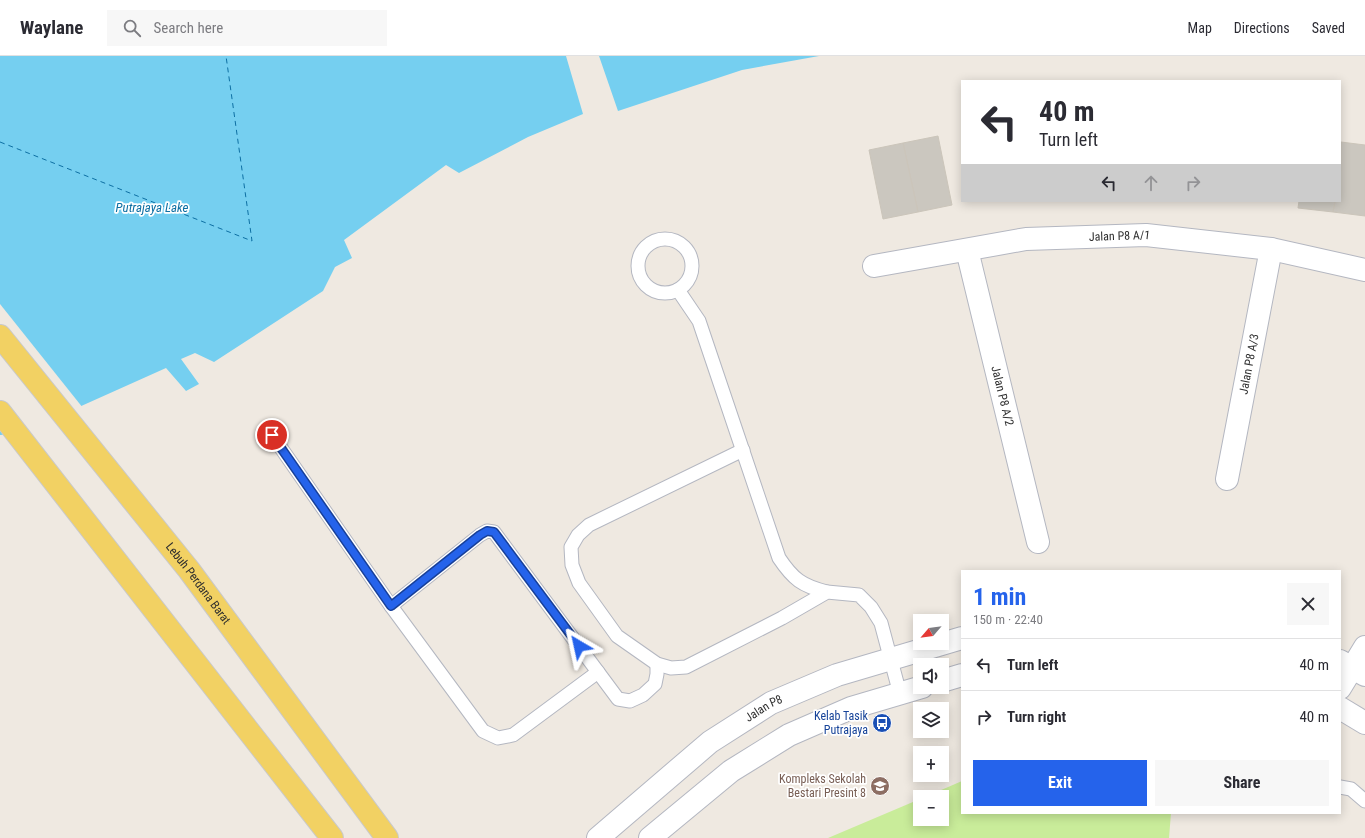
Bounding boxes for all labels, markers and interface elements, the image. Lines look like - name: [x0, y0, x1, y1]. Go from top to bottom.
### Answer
- search box: [107, 10, 387, 46]
- text: Waylane: [20, 16, 83, 39]
- icon: search: [121, 17, 143, 39]
- text: Search here: [153, 19, 223, 37]
- text: Map: [1188, 20, 1212, 36]
- text: Directions: [1234, 20, 1290, 36]
- text: Saved: [1312, 20, 1345, 36]
- text: 40 m: [1039, 95, 1095, 128]
- icon: left: [973, 96, 1025, 148]
- text: Turn left: [1039, 129, 1098, 150]
- icon: left: [1098, 172, 1120, 194]
- icon: ahead: [1140, 172, 1162, 194]
- icon: right: [1182, 172, 1204, 194]
- water label: Putrajaya Lake: [116, 200, 189, 215]
- street label: Jalan P8 A/1: [1089, 228, 1151, 244]
- street label: Jalan P8 A/3: [1236, 333, 1262, 396]
- street label: Jalan P8 A/2: [988, 364, 1017, 427]
- pin: [255, 418, 289, 452]
- icon: arrive: [261, 424, 283, 446]
- street label: Lebuh Perdana Barat: [163, 540, 234, 627]
- text: 1 min: [973, 583, 1026, 611]
- button: close: [1287, 583, 1329, 625]
- text: 150 m · 22:40: [973, 612, 1043, 627]
- north arrow: [913, 614, 949, 650]
- map controls: [913, 614, 949, 826]
- position arrow: [558, 625, 600, 667]
- icon: left: [973, 654, 995, 676]
- text: Turn left: [1007, 656, 1058, 674]
- text: 40 m: [1299, 656, 1329, 674]
- button: sound: [913, 658, 949, 694]
- street label: Jalan P8: [742, 692, 785, 725]
- button: layers: [913, 702, 949, 738]
- icon: right: [973, 706, 995, 728]
- text: Turn right: [1007, 708, 1066, 726]
- text: 40 m: [1299, 708, 1329, 726]
- place label: Kelab Tasik Putrajaya: [814, 709, 869, 737]
- bus stop icon: Kelab Tasik Putrajaya: [871, 712, 893, 734]
- button: +: [913, 746, 949, 782]
- button: Exit: [973, 760, 1147, 806]
- button: Share: [1155, 760, 1329, 806]
- place label: Kompleks Sekolah Bestari Presint 8: [779, 772, 866, 800]
- school or university icon: Kompleks Sekolah Bestari Presint 8: [869, 775, 891, 797]
- button: −: [913, 790, 949, 826]

